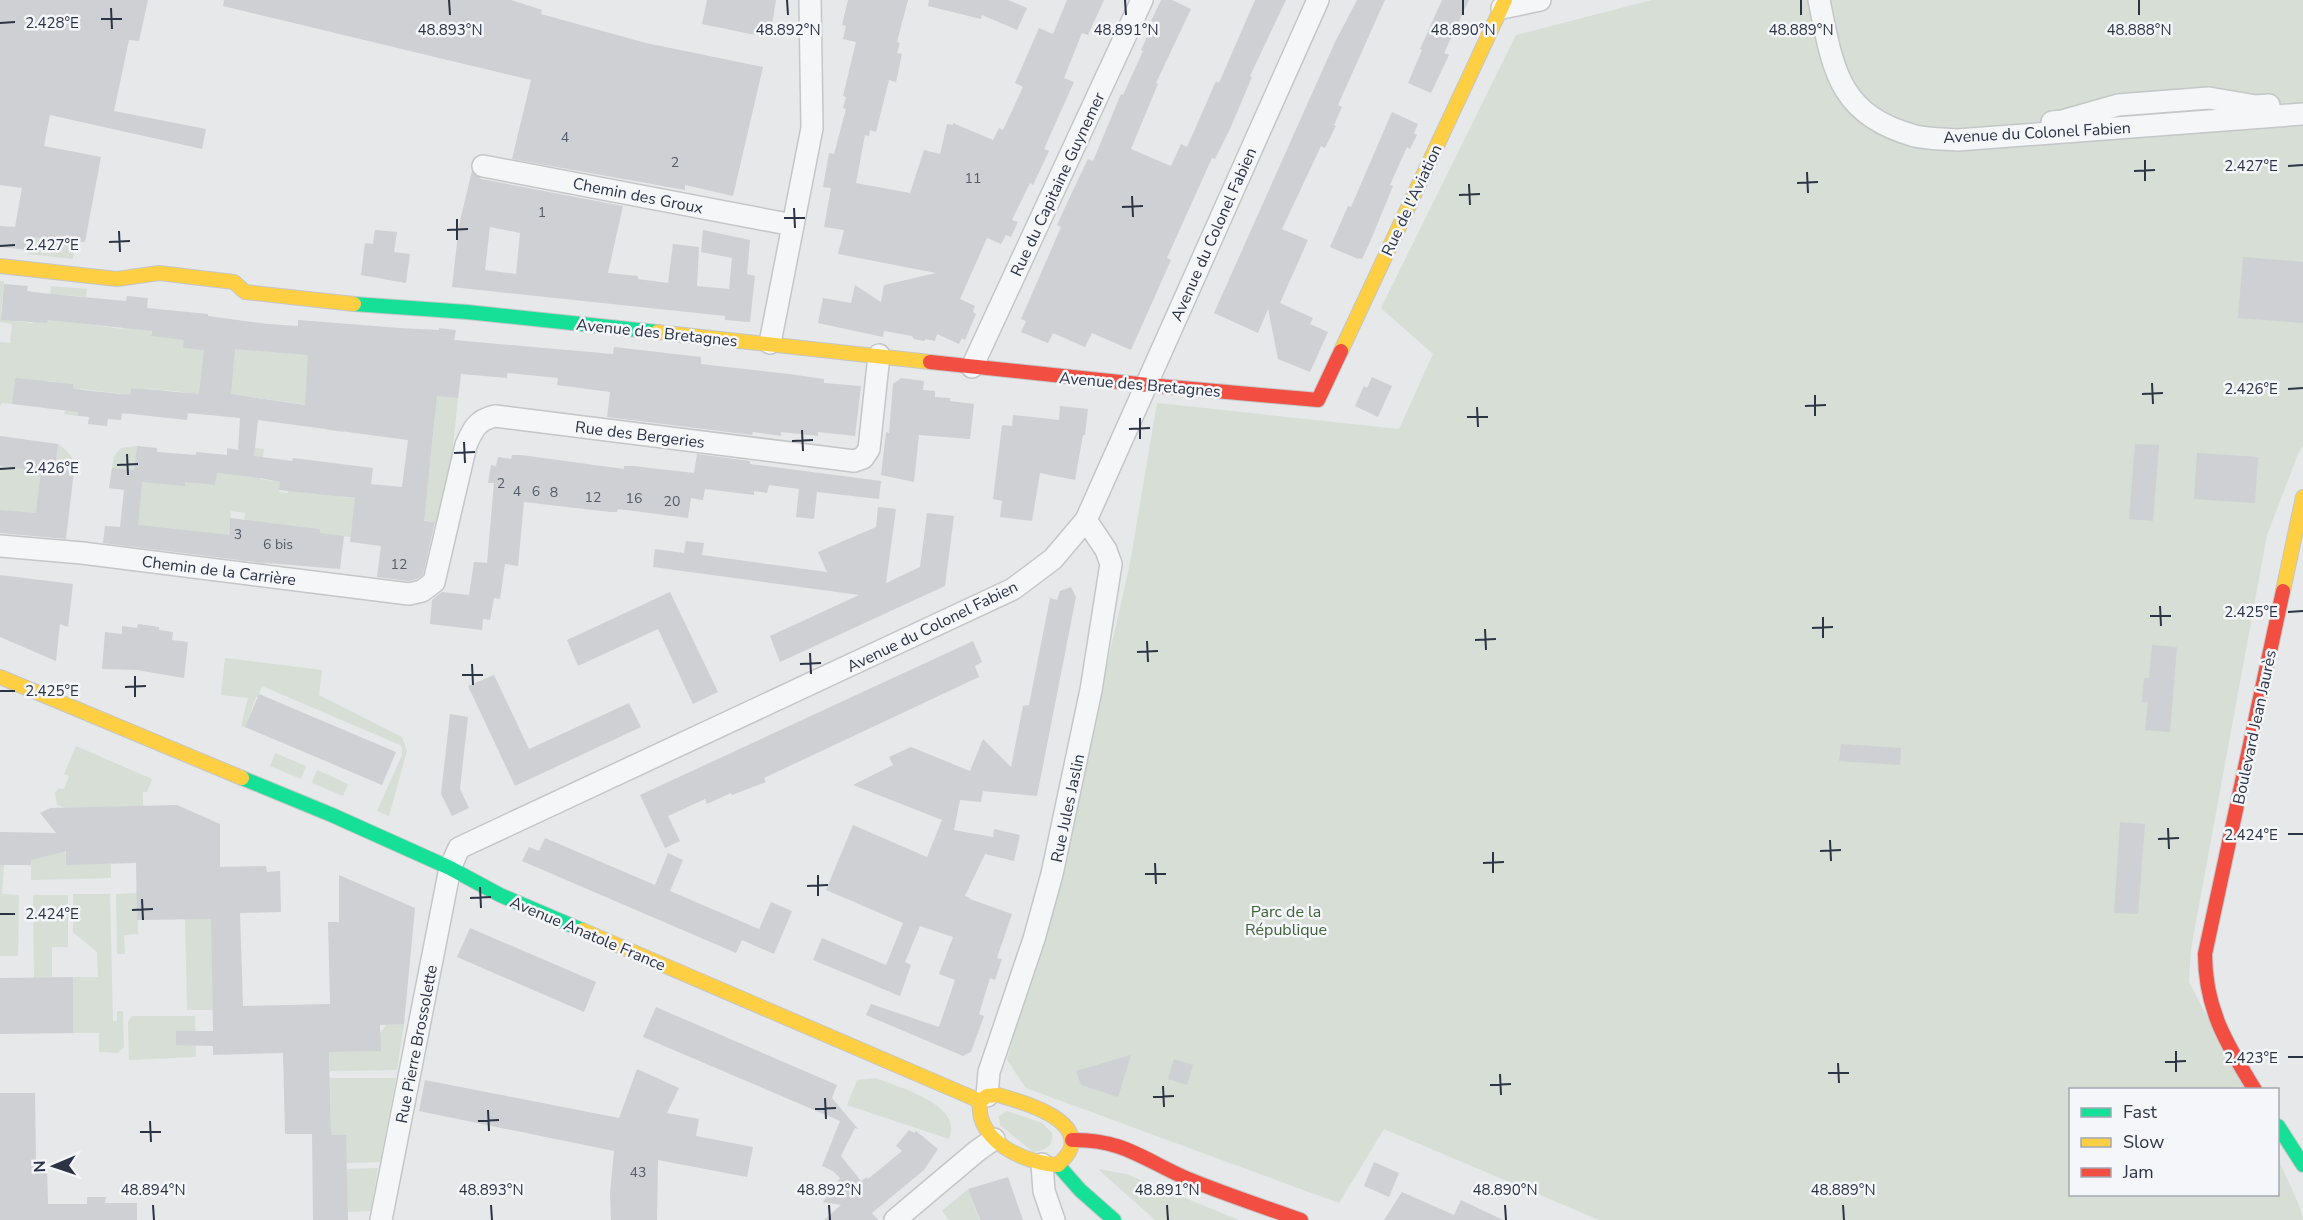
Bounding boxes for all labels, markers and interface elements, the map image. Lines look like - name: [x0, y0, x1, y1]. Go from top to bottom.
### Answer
- text: 2.428°E: [25, 13, 79, 33]
- text: 48.893°N: [417, 20, 483, 40]
- text: 48.892°N: [755, 20, 821, 40]
- text: 48.891°N: [1093, 20, 1159, 40]
- text: 48.890°N: [1430, 20, 1496, 40]
- text: 48.889°N: [1768, 20, 1834, 40]
- text: 48.888°N: [2106, 20, 2172, 40]
- street label: Rue du Capitaine Guynemer: [1006, 89, 1110, 280]
- street label: Avenue du Colonel Fabien: [1943, 117, 2131, 149]
- house number: 4: [561, 128, 569, 147]
- street label: Rue de l'Aviation: [1376, 141, 1447, 260]
- street label: Avenue du Colonel Fabien: [1166, 144, 1262, 325]
- house number: 2: [671, 153, 679, 172]
- text: 2.427°E: [2224, 156, 2278, 176]
- house number: 11: [965, 169, 981, 188]
- street label: Chemin des Groux: [571, 173, 705, 220]
- house number: 1: [538, 203, 546, 222]
- text: 2.427°E: [25, 235, 79, 255]
- street label: Avenue des Bretagnes: [575, 314, 739, 352]
- street label: Avenue des Bretagnes: [1058, 367, 1222, 403]
- text: 2.426°E: [2224, 379, 2278, 399]
- street label: Rue des Bergeries: [574, 416, 706, 454]
- text: 2.426°E: [25, 458, 79, 478]
- house number: 2: [497, 474, 505, 493]
- house number: 4: [513, 482, 521, 501]
- house number: 6: [532, 482, 540, 501]
- house number: 8: [550, 483, 558, 502]
- house number: 12: [585, 488, 601, 507]
- house number: 16: [626, 489, 642, 508]
- house number: 20: [664, 492, 680, 511]
- house number: 3: [234, 525, 242, 544]
- house number: 6 bis: [263, 535, 293, 554]
- street label: Chemin de la Carrière: [141, 551, 297, 591]
- house number: 12: [391, 555, 407, 574]
- street label: Avenue du Colonel Fabien: [843, 576, 1022, 678]
- text: 2.425°E: [2224, 602, 2278, 622]
- street label: Boulevard Jean Jaurès: [2228, 648, 2282, 806]
- text: 2.425°E: [25, 681, 79, 701]
- street label: Rue Jules Jaslin: [1046, 752, 1090, 864]
- text: 2.424°E: [2224, 825, 2278, 845]
- street label: Avenue Anatole France: [506, 891, 669, 977]
- park label: Parc de la République: [1245, 901, 1327, 941]
- text: 2.424°E: [25, 904, 79, 924]
- street label: Rue Pierre Brossolette: [391, 963, 443, 1125]
- text: 2.423°E: [2224, 1048, 2278, 1068]
- legend: [2069, 1088, 2279, 1196]
- text: Fast: [2123, 1100, 2158, 1124]
- text: Slow: [2123, 1130, 2164, 1154]
- north arrow: [24, 1136, 84, 1196]
- text: N: [29, 1160, 51, 1173]
- text: Jam: [2122, 1160, 2154, 1184]
- house number: 43: [630, 1163, 646, 1182]
- text: 48.894°N: [120, 1180, 186, 1200]
- text: 48.893°N: [458, 1180, 524, 1200]
- text: 48.892°N: [796, 1180, 862, 1200]
- text: 48.891°N: [1134, 1180, 1200, 1200]
- text: 48.890°N: [1472, 1180, 1538, 1200]
- text: 48.889°N: [1810, 1180, 1876, 1200]

